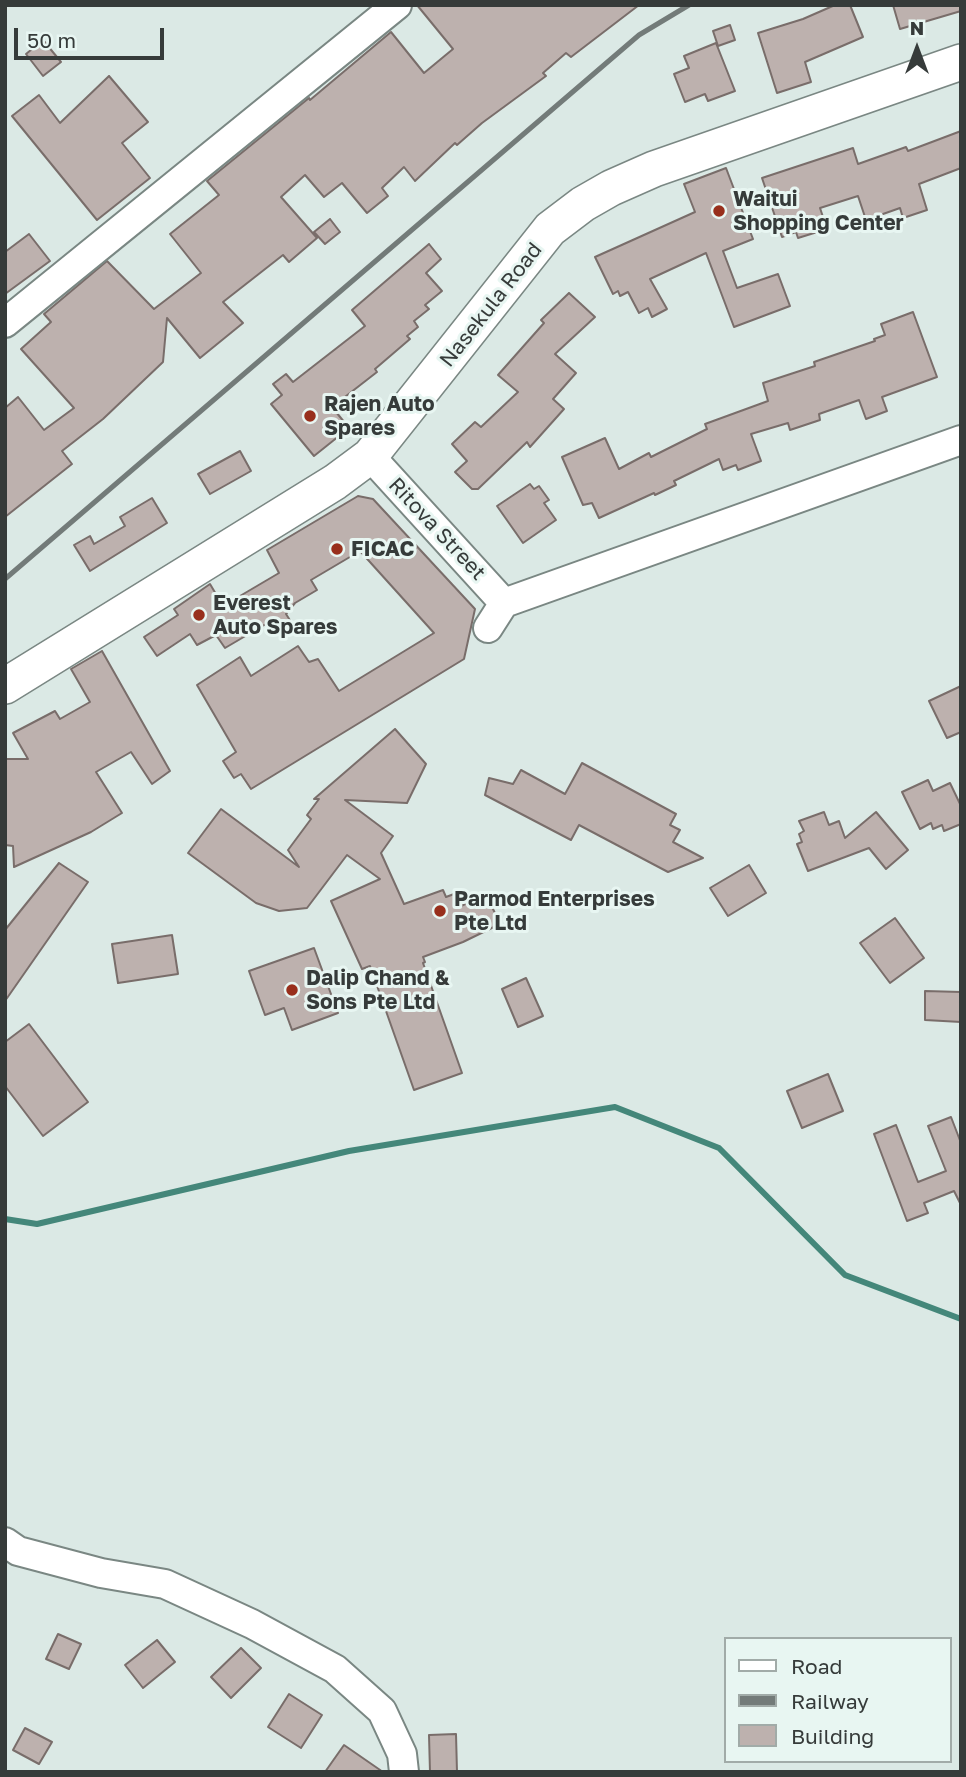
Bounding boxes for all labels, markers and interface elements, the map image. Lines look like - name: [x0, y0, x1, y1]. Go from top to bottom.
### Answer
- scale bar: [18, 14, 168, 58]
- north arrow: [882, 14, 952, 84]
- text: N: [910, 16, 924, 39]
- text: 50 m: [27, 27, 76, 53]
- place label: Waitui Shopping Center: [733, 186, 904, 236]
- marker: Waitui Shopping Center: [711, 203, 727, 219]
- street label: Nasekula Road: [435, 238, 547, 372]
- place label: Rajen Auto Spares: [324, 391, 435, 441]
- marker: Rajen Auto Spares: [302, 408, 318, 424]
- street label: Ritova Street: [383, 473, 491, 585]
- place label: FICAC: [351, 536, 415, 562]
- marker: FICAC: [329, 541, 345, 557]
- place label: Everest Auto Spares: [213, 590, 338, 640]
- marker: Everest Auto Spares: [191, 607, 207, 623]
- place label: Parmod Enterprises Pte Ltd: [454, 886, 655, 936]
- marker: Parmod Enterprises Pte Ltd: [432, 903, 448, 919]
- place label: Dalip Chand & Sons Pte Ltd: [306, 965, 450, 1015]
- marker: Dalip Chand & Sons Pte Ltd: [284, 982, 300, 998]
- legend: [724, 1637, 952, 1763]
- text: Road: [791, 1653, 842, 1679]
- text: Railway: [791, 1688, 869, 1714]
- text: Building: [791, 1723, 874, 1749]

